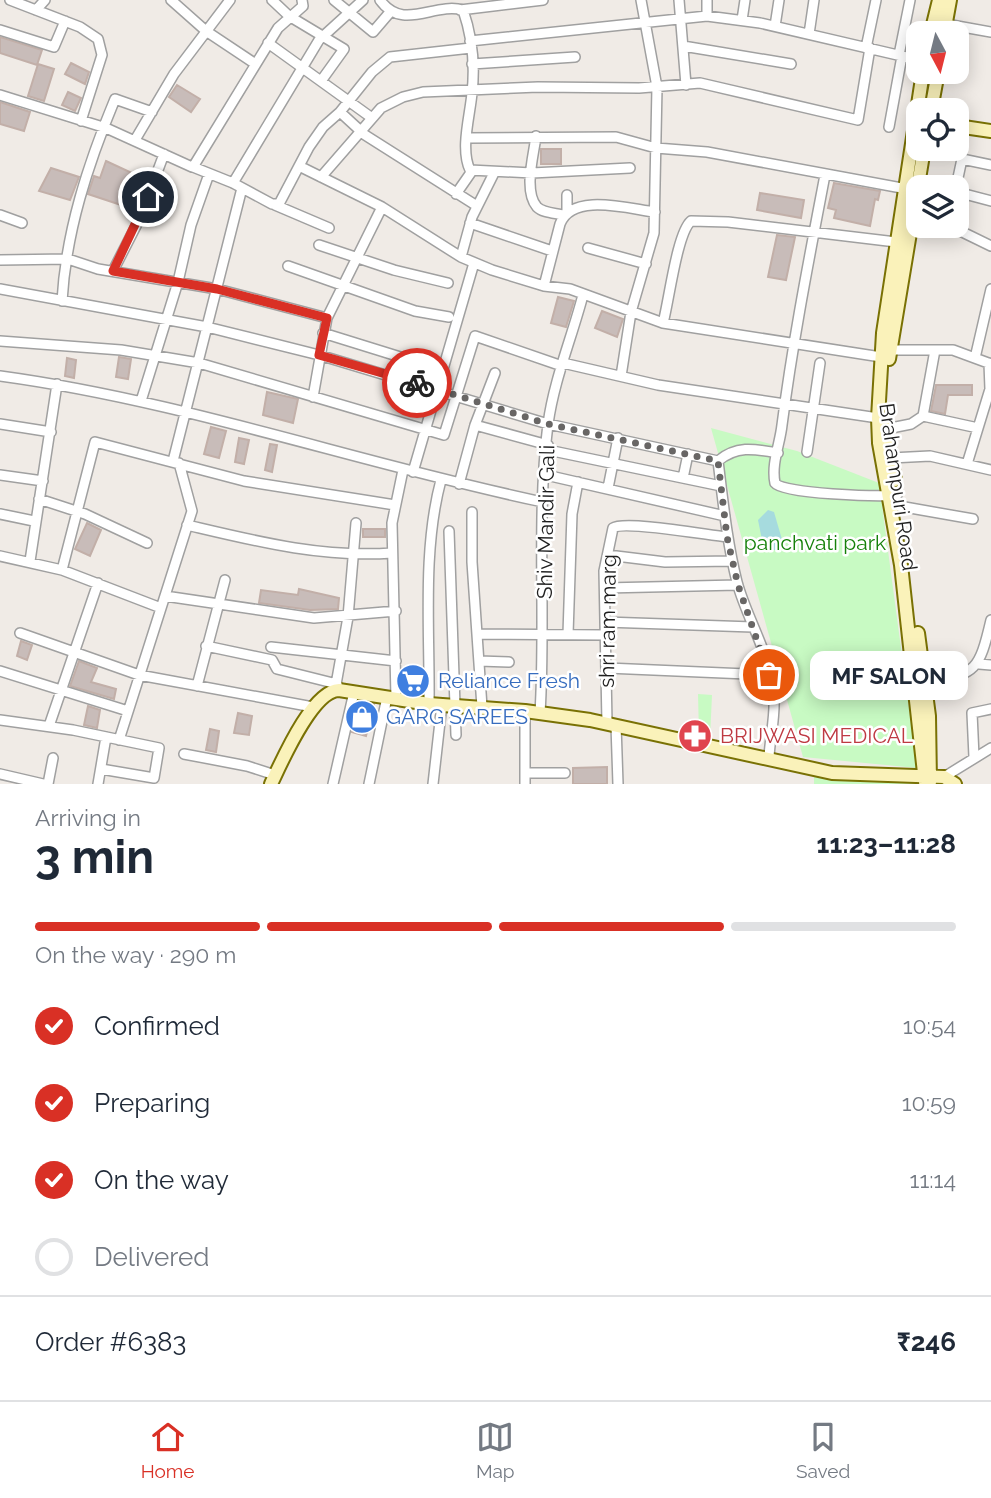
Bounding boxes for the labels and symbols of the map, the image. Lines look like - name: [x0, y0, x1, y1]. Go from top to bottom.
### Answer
- north arrow: [906, 21, 970, 84]
- pin: [118, 167, 178, 227]
- courier: [382, 348, 452, 418]
- street label: Brahampuri Road: [874, 402, 923, 572]
- street label: Shiv Mandir Gali: [532, 445, 559, 599]
- park label: panchvati park: [744, 530, 886, 555]
- street label: shri ram marg: [594, 554, 621, 688]
- pin: [739, 645, 799, 705]
- callout: MF SALON: [811, 650, 968, 700]
- supermarket icon: Reliance Fresh: [394, 662, 432, 700]
- place label: Reliance Fresh: [438, 668, 580, 693]
- shop icon: GARG SAREES: [343, 698, 381, 736]
- place label: GARG SAREES: [386, 704, 528, 729]
- pharmacy icon: BRIJWASI MEDICAL: [676, 717, 714, 755]
- place label: BRIJWASI MEDICAL: [720, 723, 913, 748]

